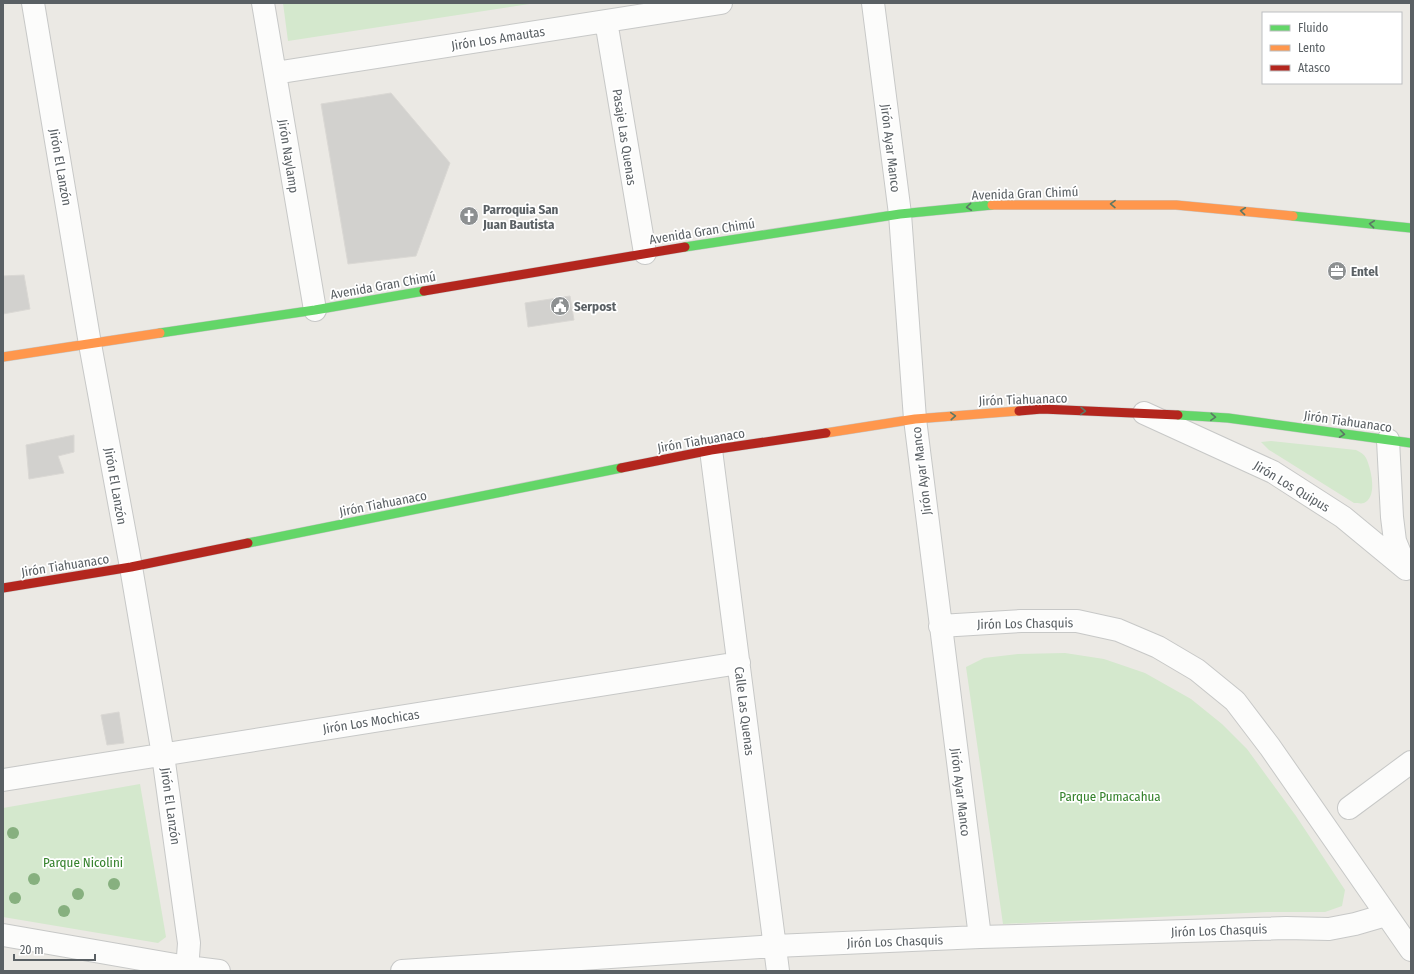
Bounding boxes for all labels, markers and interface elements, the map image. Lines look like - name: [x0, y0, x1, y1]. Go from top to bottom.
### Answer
- legend: [1262, 12, 1402, 84]
- text: Fluido: [1298, 21, 1328, 35]
- street label: Jirón Los Amautas: [450, 24, 546, 53]
- text: Lento: [1298, 41, 1325, 55]
- text: Atasco: [1298, 61, 1330, 75]
- street label: Pasaje Las Quenas: [609, 88, 640, 187]
- street label: Jirón Ayar Manco: [878, 103, 903, 193]
- street label: Jirón Naylamp: [275, 118, 302, 194]
- street label: Jirón El Lanzón: [46, 127, 75, 207]
- street label: Avenida Gran Chimú: [971, 184, 1079, 203]
- one-way arrow: [1110, 200, 1116, 208]
- place label: Parroquia San Juan Bautista: [482, 202, 559, 232]
- one-way arrow: [966, 202, 972, 211]
- church icon: Parroquia San Juan Bautista: [458, 205, 480, 227]
- one-way arrow: [1240, 207, 1246, 216]
- street label: Avenida Gran Chimú: [648, 216, 756, 247]
- one-way arrow: [1369, 220, 1375, 229]
- office icon: Entel: [1326, 260, 1348, 282]
- place label: Entel: [1351, 264, 1379, 279]
- street label: Avenida Gran Chimú: [329, 269, 437, 302]
- public building icon: Serpost: [549, 295, 571, 317]
- place label: Serpost: [574, 299, 617, 314]
- street label: Jirón Tiahuanaco: [978, 390, 1068, 409]
- one-way arrow: [1080, 407, 1086, 415]
- street label: Jirón Tiahuanaco: [1303, 408, 1393, 435]
- one-way arrow: [950, 411, 956, 420]
- one-way arrow: [1210, 413, 1216, 422]
- street label: Jirón Tiahuanaco: [656, 425, 746, 456]
- street label: Jirón Ayar Manco: [909, 426, 934, 516]
- one-way arrow: [1339, 429, 1345, 438]
- street label: Jirón El Lanzón: [101, 446, 130, 526]
- street label: Jirón Los Quipus: [1251, 458, 1333, 515]
- street label: Jirón Tiahuanaco: [338, 488, 428, 519]
- street label: Jirón Tiahuanaco: [20, 551, 110, 580]
- street label: Jirón Los Chasquis: [977, 615, 1074, 632]
- street label: Calle Las Quenas: [732, 666, 757, 757]
- street label: Jirón Los Mochicas: [322, 706, 421, 737]
- street label: Jirón Ayar Manco: [948, 747, 973, 837]
- street label: Jirón El Lanzón: [158, 766, 183, 846]
- park label: Parque Pumacahua: [1059, 789, 1161, 804]
- park label: Parque Nicolini: [43, 855, 123, 870]
- street label: Jirón Los Chasquis: [1171, 921, 1268, 940]
- street label: Jirón Los Chasquis: [847, 932, 944, 951]
- scale bar: [14, 936, 95, 962]
- text: 20 m: [20, 943, 44, 957]

